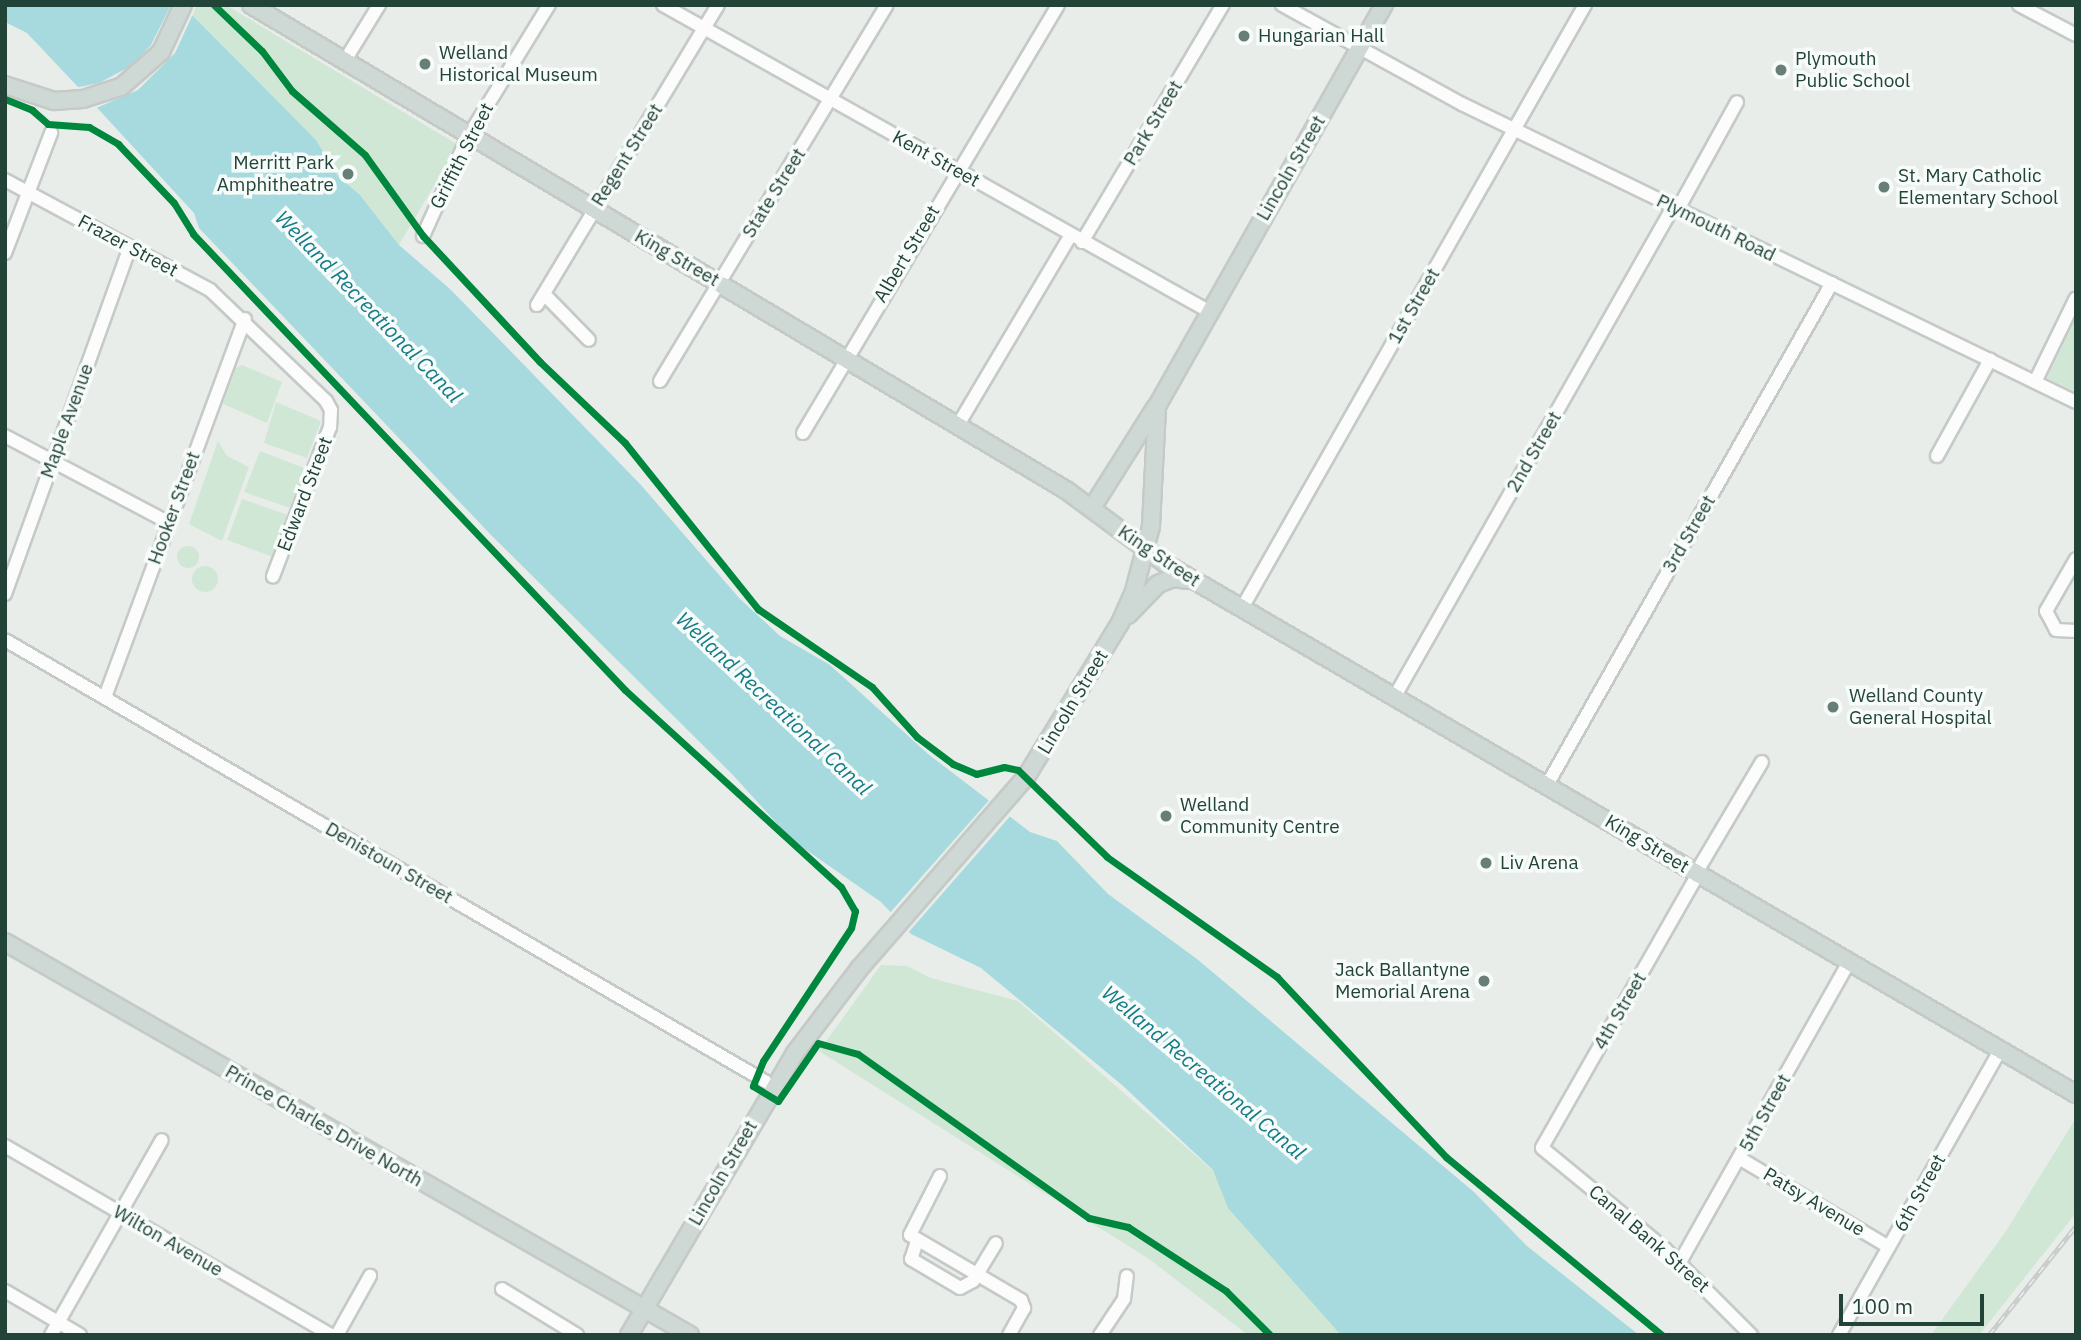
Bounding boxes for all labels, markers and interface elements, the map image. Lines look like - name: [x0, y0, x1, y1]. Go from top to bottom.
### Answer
- place label: Hungarian Hall: [1258, 25, 1384, 47]
- marker: Hungarian Hall: [1236, 28, 1252, 44]
- place label: Welland Historical Museum: [439, 42, 598, 86]
- place label: Plymouth Public School: [1795, 48, 1910, 92]
- marker: Welland Historical Museum: [417, 56, 433, 72]
- marker: Plymouth Public School: [1773, 62, 1789, 78]
- street label: Park Street: [1119, 76, 1187, 170]
- street label: Griffith Street: [426, 99, 498, 213]
- street label: Regent Street: [586, 99, 668, 211]
- street label: Lincoln Street: [1252, 111, 1330, 225]
- street label: Kent Street: [888, 126, 984, 192]
- street label: State Street: [737, 144, 811, 242]
- place label: Merritt Park Amphitheatre: [217, 152, 334, 196]
- place label: St. Mary Catholic Elementary School: [1898, 165, 2058, 209]
- marker: Merritt Park Amphitheatre: [340, 166, 356, 182]
- marker: St. Mary Catholic Elementary School: [1876, 179, 1892, 195]
- street label: Plymouth Road: [1653, 189, 1779, 267]
- street label: Albert Street: [869, 201, 945, 307]
- water label: Welland Recreational Canal: [270, 205, 468, 407]
- street label: Frazer Street: [74, 210, 182, 282]
- street label: King Street: [631, 225, 723, 291]
- street label: 1st Street: [1383, 264, 1445, 348]
- street label: Maple Avenue: [36, 361, 98, 481]
- street label: 2nd Street: [1502, 407, 1566, 497]
- street label: Edward Street: [273, 433, 337, 555]
- street label: Hooker Street: [143, 448, 205, 568]
- street label: 3rd Street: [1658, 491, 1720, 577]
- street label: King Street: [1114, 520, 1204, 592]
- water label: Welland Recreational Canal: [671, 606, 877, 800]
- street label: Lincoln Street: [1033, 646, 1113, 758]
- place label: Welland County General Hospital: [1849, 685, 1992, 729]
- marker: Welland County General Hospital: [1823, 697, 1843, 717]
- place label: Welland Community Centre: [1180, 794, 1340, 838]
- marker: Welland Community Centre: [1158, 808, 1174, 824]
- street label: King Street: [1601, 810, 1693, 878]
- street label: Denistoun Street: [321, 817, 457, 909]
- place label: Liv Arena: [1500, 852, 1579, 874]
- marker: Liv Arena: [1478, 855, 1494, 871]
- place label: Jack Ballantyne Memorial Arena: [1335, 959, 1470, 1003]
- street label: 4th Street: [1589, 968, 1651, 1054]
- marker: Jack Ballantyne Memorial Arena: [1476, 973, 1492, 989]
- water label: Welland Recreational Canal: [1097, 980, 1311, 1164]
- street label: Prince Charles Drive North: [221, 1060, 427, 1192]
- street label: 5th Street: [1734, 1070, 1796, 1156]
- street label: Lincoln Street: [684, 1116, 762, 1230]
- street label: 6th Street: [1889, 1150, 1951, 1236]
- street label: Patsy Avenue: [1759, 1163, 1869, 1241]
- street label: Canal Bank Street: [1584, 1180, 1714, 1298]
- street label: Wilton Avenue: [109, 1200, 227, 1282]
- scale bar: [1843, 1280, 1988, 1324]
- text: 100 m: [1852, 1292, 1913, 1320]

